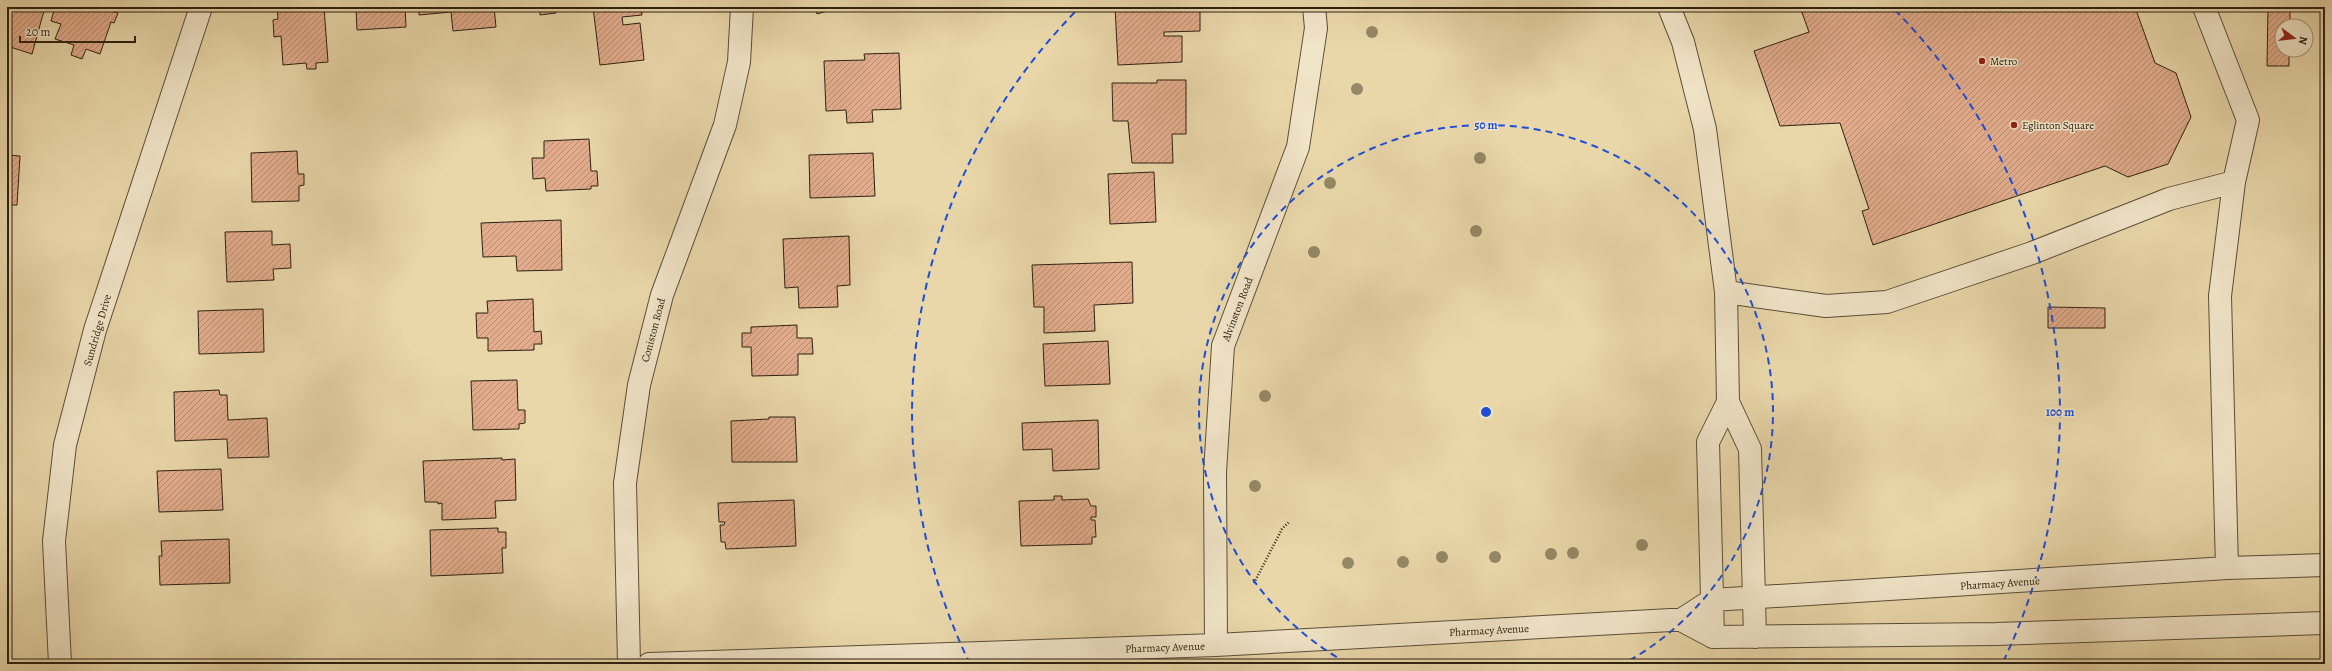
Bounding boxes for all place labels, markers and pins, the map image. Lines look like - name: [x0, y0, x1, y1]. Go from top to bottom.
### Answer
- place label: Metro: [1990, 54, 2018, 69]
- marker: Metro: [1977, 56, 1987, 66]
- place label: Eglinton Square: [2022, 118, 2094, 133]
- marker: Eglinton Square: [2009, 120, 2019, 130]
- centre of rings: [1479, 405, 1493, 419]

